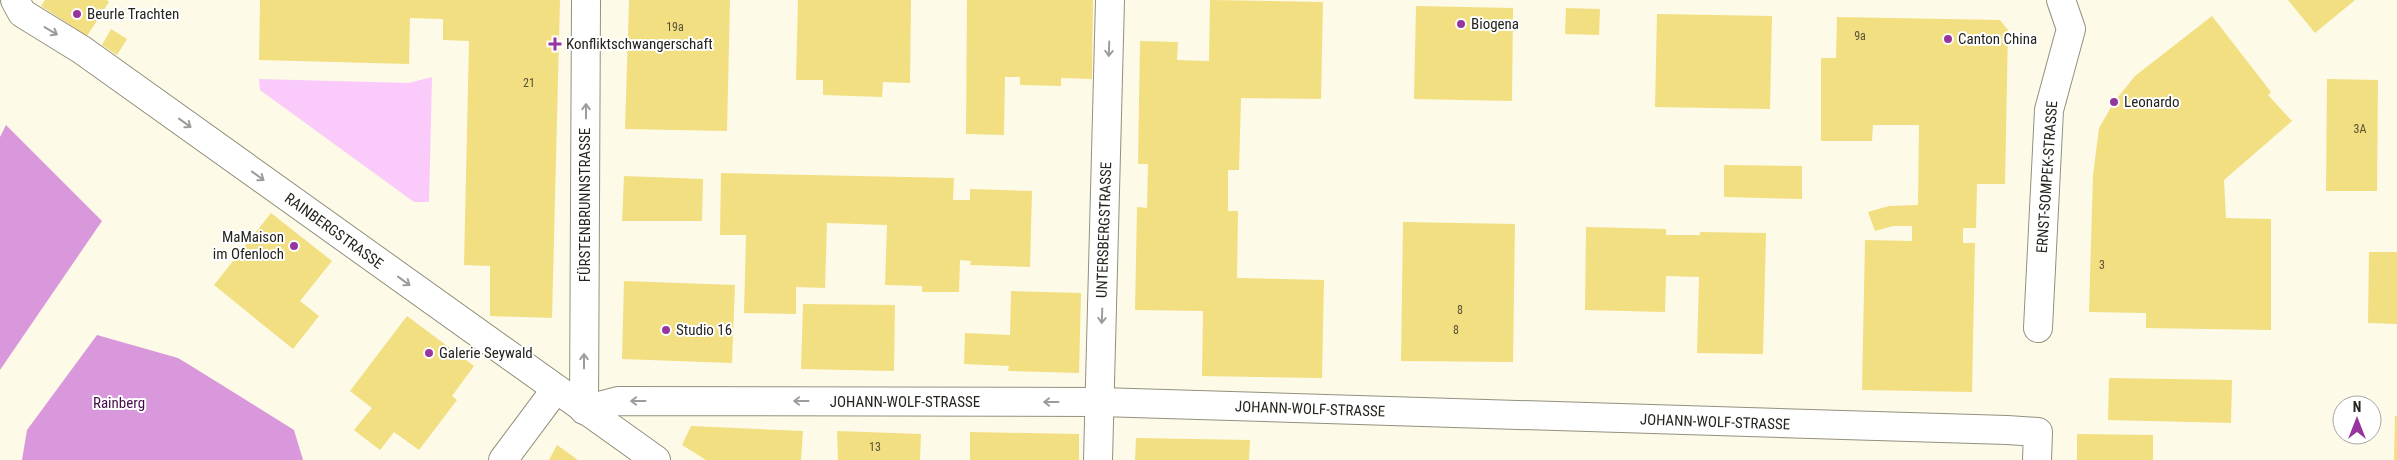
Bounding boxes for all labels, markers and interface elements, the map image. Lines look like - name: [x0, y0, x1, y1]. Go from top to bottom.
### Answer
- place label: Beurle Trachten: [87, 5, 179, 23]
- marker: Beurle Trachten: [71, 8, 83, 20]
- place label: Biogena: [1471, 15, 1519, 33]
- marker: Biogena: [1455, 18, 1467, 30]
- house number: 19a: [666, 20, 684, 34]
- one-way arrow: [44, 25, 58, 36]
- house number: 9a: [1854, 29, 1866, 43]
- place label: Canton China: [1958, 30, 2037, 48]
- marker: Canton China: [1942, 33, 1954, 45]
- place label: Konfliktschwangerschaft: [566, 35, 713, 53]
- marker: Konfliktschwangerschaft: [548, 37, 562, 51]
- one-way arrow: [1104, 40, 1114, 56]
- house number: 21: [523, 76, 535, 90]
- place label: Leonardo: [2124, 93, 2180, 111]
- marker: Leonardo: [2108, 96, 2120, 108]
- street label: ERNST-SOMPEK-STRASSE: [2033, 100, 2061, 254]
- one-way arrow: [581, 103, 591, 120]
- one-way arrow: [177, 118, 191, 128]
- house number: 3A: [2354, 122, 2367, 136]
- street label: FÜRSTENBRUNNSTRASSE: [576, 128, 594, 282]
- street label: UNTERSBERGSTRASSE: [1093, 162, 1115, 298]
- one-way arrow: [251, 171, 265, 181]
- street label: RAINBERGSTRASSE: [281, 189, 387, 273]
- place label: MaMaison im Ofenloch: [213, 228, 284, 263]
- marker: MaMaison im Ofenloch: [288, 240, 300, 252]
- house number: 3: [2099, 258, 2105, 272]
- one-way arrow: [397, 276, 411, 286]
- house number: 8: [1457, 303, 1463, 317]
- one-way arrow: [1097, 308, 1107, 324]
- place label: Studio 16: [676, 321, 732, 339]
- house number: 8: [1453, 323, 1459, 337]
- marker: Studio 16: [660, 324, 672, 336]
- place label: Galerie Seywald: [439, 344, 533, 362]
- marker: Galerie Seywald: [423, 347, 435, 359]
- one-way arrow: [579, 353, 589, 370]
- street label: JOHANN-WOLF-STRASSE: [830, 393, 980, 411]
- park label: Rainberg: [93, 394, 145, 412]
- north arrow: [2332, 395, 2382, 445]
- one-way arrow: [631, 396, 647, 406]
- one-way arrow: [793, 396, 810, 406]
- one-way arrow: [1043, 397, 1060, 407]
- street label: JOHANN-WOLF-STRASSE: [1235, 397, 1385, 421]
- text: N: [2353, 399, 2361, 415]
- street label: JOHANN-WOLF-STRASSE: [1640, 410, 1790, 434]
- house number: 13: [869, 440, 881, 454]

